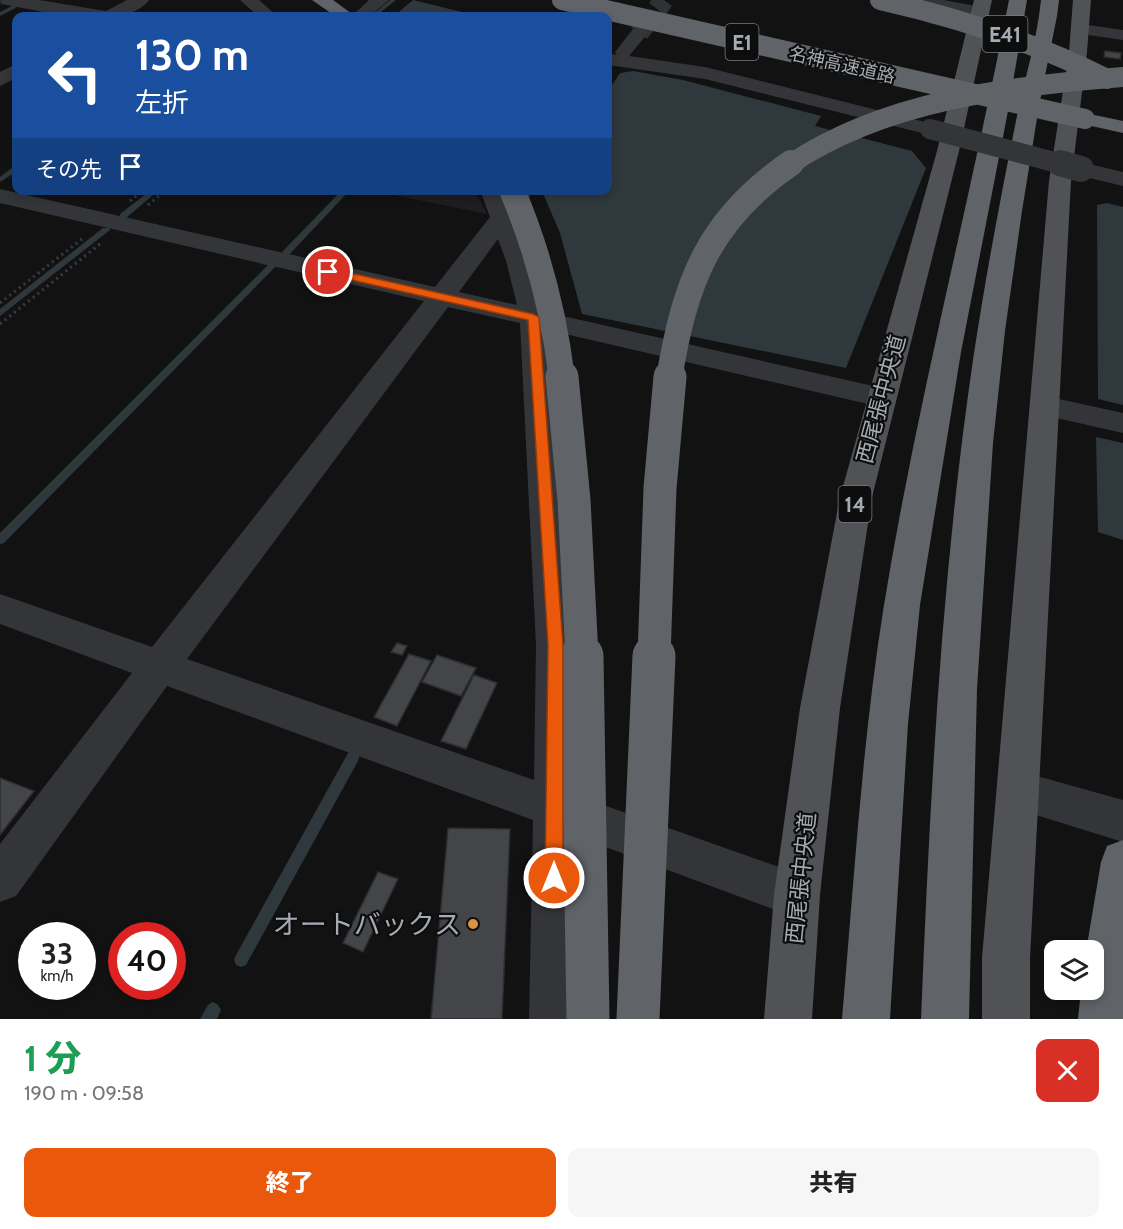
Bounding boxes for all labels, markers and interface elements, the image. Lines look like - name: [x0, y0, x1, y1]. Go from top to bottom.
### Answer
- road number: E41: [982, 16, 1028, 52]
- road number: E1: [726, 24, 758, 60]
- text: 130 m: [135, 29, 249, 81]
- icon: left: [36, 36, 114, 114]
- street label: 名神高速道路: [787, 42, 897, 88]
- text: 左折: [135, 86, 189, 119]
- icon: arrive: [114, 150, 147, 183]
- text: その先: [36, 156, 102, 183]
- pin: [302, 246, 353, 297]
- icon: arrive: [311, 255, 344, 288]
- street label: 西尾張中央道: [851, 332, 911, 466]
- road number: 14: [838, 486, 872, 522]
- street label: 西尾張中央道: [781, 811, 821, 945]
- position arrow: [522, 846, 586, 910]
- place label: オートバックス: [273, 908, 461, 941]
- marker: オートバックス: [466, 917, 480, 931]
- speed limit sign: 40: [108, 922, 186, 1000]
- text: 33: [41, 935, 73, 972]
- map controls: [1044, 940, 1104, 1000]
- button: layers: [1044, 940, 1104, 1000]
- text: km/h: [41, 967, 73, 985]
- text: 1 分: [24, 1036, 81, 1080]
- button: close: [1036, 1039, 1099, 1102]
- text: 190 m · 09:58: [24, 1081, 144, 1105]
- button: 終了: [24, 1148, 556, 1217]
- button: 共有: [568, 1148, 1099, 1217]

